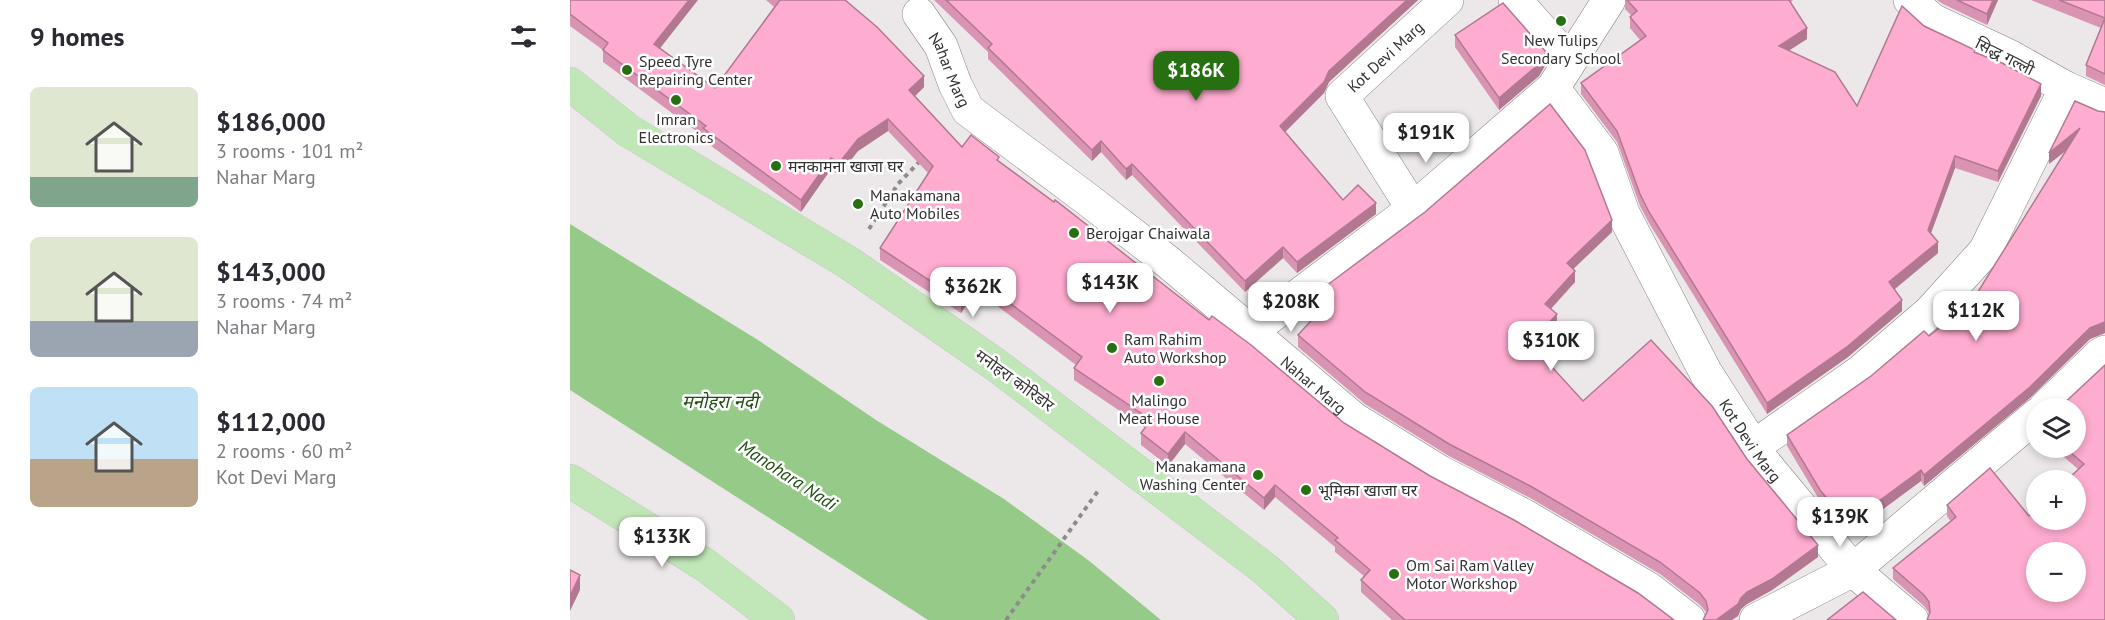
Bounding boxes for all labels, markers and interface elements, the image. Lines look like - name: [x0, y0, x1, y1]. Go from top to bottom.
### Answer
- marker: New Tulips Secondary School: [1554, 14, 1568, 28]
- street label: Kot Devi Marg: [1343, 17, 1428, 96]
- text: 9 homes: [30, 20, 125, 53]
- icon: filters: [507, 20, 540, 53]
- street label: Nahar Marg: [924, 28, 975, 110]
- place label: New Tulips Secondary School: [1501, 30, 1621, 68]
- street label: सिद्ध गल्ली: [1972, 33, 2038, 80]
- place label: Speed Tyre Repairing Center: [639, 51, 753, 89]
- pin: $186K: [1154, 51, 1238, 102]
- text: $186K: [1167, 57, 1225, 83]
- marker: Speed Tyre Repairing Center: [620, 63, 634, 77]
- marker: Imran Electronics: [669, 93, 683, 107]
- text: $186,000: [216, 105, 326, 138]
- place label: Imran Electronics: [639, 109, 714, 147]
- icon: home: [78, 111, 150, 183]
- pin: $191K: [1384, 113, 1468, 164]
- text: $191K: [1397, 119, 1455, 145]
- text: 3 rooms · 101 m²: [216, 138, 363, 164]
- place label: मनकामना खाजा घर: [788, 156, 904, 176]
- marker: मनकामना खाजा घर: [769, 159, 783, 173]
- text: Nahar Marg: [216, 164, 316, 190]
- place label: Manakamana Auto Mobiles: [870, 185, 961, 223]
- marker: Manakamana Auto Mobiles: [851, 197, 865, 211]
- place label: Berojgar Chaiwala: [1086, 223, 1210, 243]
- marker: Berojgar Chaiwala: [1067, 226, 1081, 240]
- text: $143,000: [216, 255, 326, 288]
- icon: home: [78, 261, 150, 333]
- pin: $143K: [1068, 263, 1152, 314]
- pin: $362K: [931, 267, 1015, 318]
- text: $143K: [1081, 269, 1139, 295]
- text: $362K: [944, 273, 1002, 299]
- pin: $208K: [1249, 282, 1333, 333]
- text: 3 rooms · 74 m²: [216, 288, 352, 314]
- text: $208K: [1262, 288, 1320, 314]
- pin: $112K: [1934, 291, 2018, 342]
- text: $112K: [1947, 297, 2005, 323]
- text: Nahar Marg: [216, 314, 316, 340]
- pin: $310K: [1509, 321, 1593, 372]
- text: $310K: [1522, 327, 1580, 353]
- place label: Ram Rahim Auto Workshop: [1124, 329, 1227, 367]
- marker: Ram Rahim Auto Workshop: [1105, 341, 1119, 355]
- street label: मनोहरा कोरिडोर: [972, 345, 1059, 416]
- street label: Nahar Marg: [1277, 351, 1350, 418]
- marker: Malingo Meat House: [1152, 374, 1166, 388]
- water label: मनोहरा नदी: [682, 390, 761, 413]
- place label: Malingo Meat House: [1118, 390, 1200, 428]
- street label: Kot Devi Marg: [1715, 395, 1786, 486]
- map controls: [2026, 398, 2086, 602]
- button: layers: [2026, 398, 2086, 458]
- text: $112,000: [216, 405, 326, 438]
- icon: home: [78, 411, 150, 483]
- water label: Manohara Nadi: [735, 435, 843, 516]
- text: 2 rooms · 60 m²: [216, 438, 352, 464]
- place label: Manakamana Washing Center: [1140, 456, 1247, 494]
- text: Kot Devi Marg: [216, 464, 337, 490]
- marker: Manakamana Washing Center: [1251, 468, 1265, 482]
- button: +: [2026, 470, 2086, 530]
- place label: भूमिका खाजा घर: [1318, 480, 1418, 501]
- marker: भूमिका खाजा घर: [1299, 483, 1313, 497]
- pin: $139K: [1798, 497, 1882, 548]
- text: $139K: [1811, 503, 1869, 529]
- pin: $133K: [620, 517, 704, 568]
- text: $133K: [633, 523, 691, 549]
- button: −: [2026, 542, 2086, 602]
- place label: Om Sai Ram Valley Motor Workshop: [1406, 555, 1535, 593]
- marker: Om Sai Ram Valley Motor Workshop: [1387, 567, 1401, 581]

